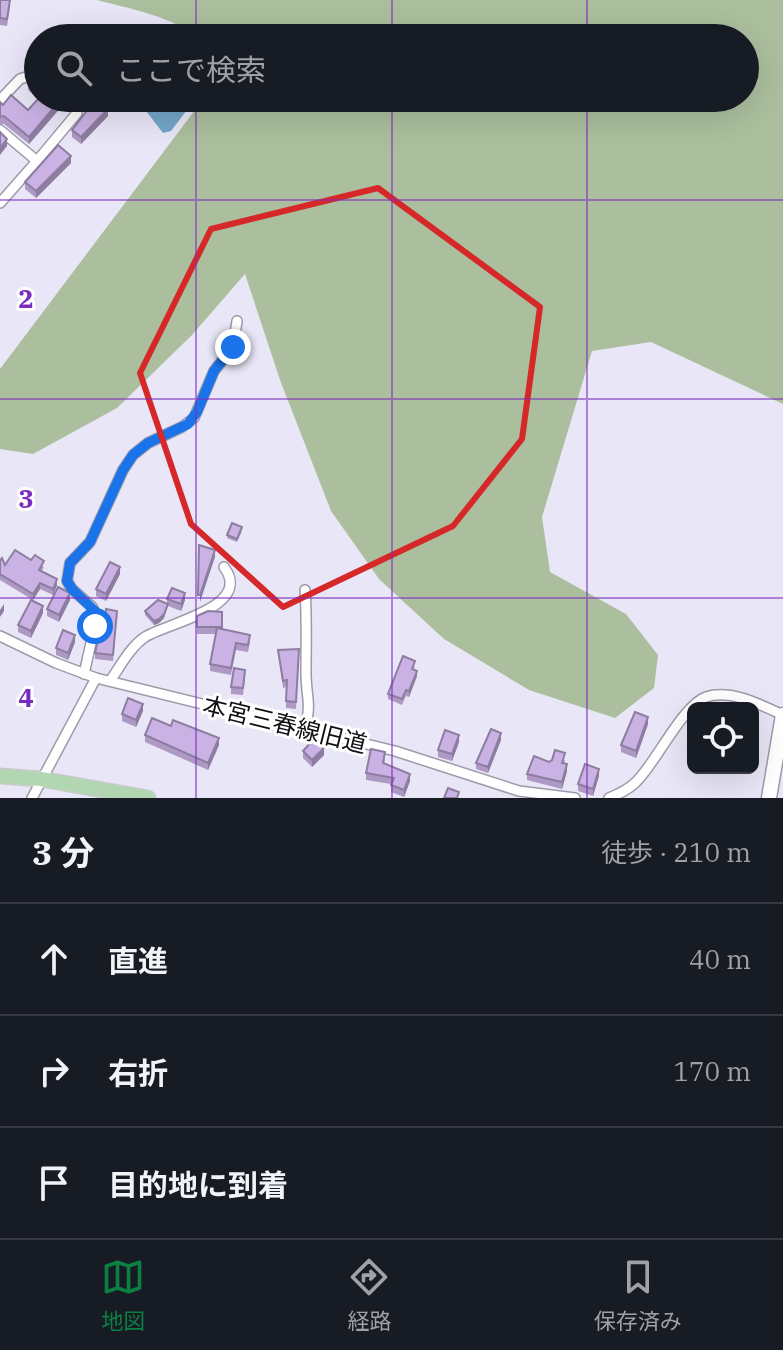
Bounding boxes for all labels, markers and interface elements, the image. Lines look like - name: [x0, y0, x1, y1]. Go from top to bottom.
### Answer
- search box: [24, 24, 759, 112]
- icon: search: [52, 46, 96, 90]
- text: ここで検索: [116, 50, 266, 89]
- text: 2: [18, 281, 34, 315]
- route end: [215, 329, 251, 365]
- text: 3: [18, 481, 34, 515]
- route start: [77, 608, 113, 644]
- text: 4: [18, 680, 34, 714]
- street label: 本宮三春線旧道: [200, 688, 370, 760]
- map controls: [687, 702, 759, 774]
- button: locate: [687, 702, 759, 774]
- text: 3 分: [32, 830, 94, 874]
- text: 徒歩 · 210 m: [601, 835, 751, 869]
- icon: ahead: [32, 937, 76, 981]
- text: 直進: [108, 941, 168, 980]
- text: 40 m: [689, 942, 751, 976]
- icon: right: [32, 1049, 76, 1093]
- text: 右折: [108, 1053, 168, 1092]
- text: 170 m: [673, 1054, 751, 1088]
- icon: arrive: [32, 1161, 76, 1205]
- text: 目的地に到着: [108, 1165, 288, 1204]
- tab: 地図: [101, 1255, 145, 1335]
- tab: 経路: [347, 1255, 392, 1335]
- tab: 保存済み: [594, 1255, 682, 1335]

